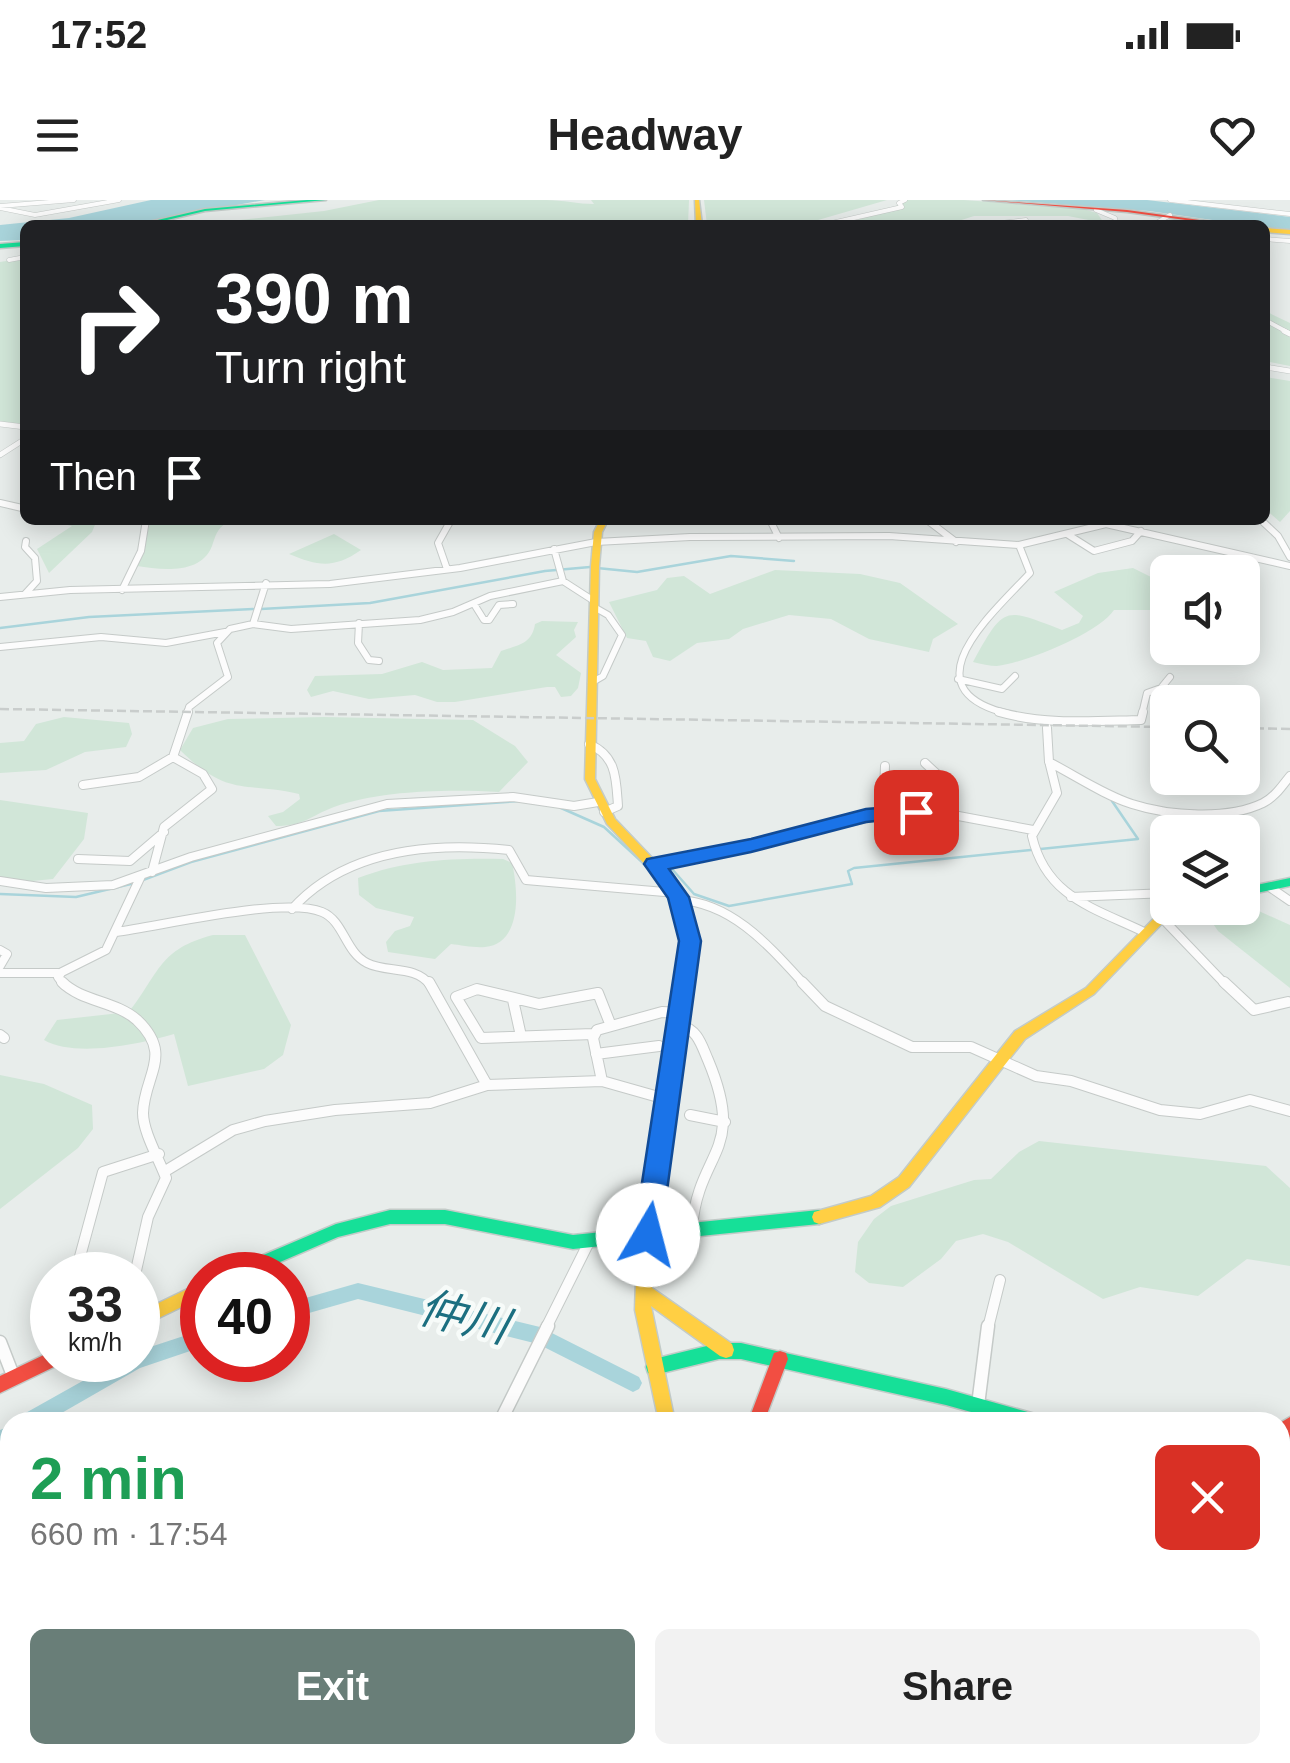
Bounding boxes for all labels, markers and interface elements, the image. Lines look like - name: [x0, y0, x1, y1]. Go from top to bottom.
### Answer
- text: 17:52: [50, 14, 147, 56]
- icon: menu: [30, 108, 85, 163]
- icon: heart: [1205, 108, 1260, 163]
- text: Headway: [547, 109, 743, 160]
- icon: right: [50, 260, 180, 390]
- text: 390 m: [215, 260, 413, 338]
- text: Turn right: [215, 342, 406, 393]
- icon: arrive: [157, 450, 212, 505]
- text: Then: [50, 456, 137, 498]
- map controls: [1150, 555, 1260, 925]
- button: sound: [1150, 555, 1260, 665]
- button: search: [1150, 685, 1260, 795]
- pin: [874, 770, 959, 855]
- icon: arrive: [889, 785, 944, 840]
- button: layers: [1150, 815, 1260, 925]
- position arrow: [596, 1183, 700, 1287]
- speed limit sign: 40: [180, 1252, 310, 1382]
- text: 33: [67, 1277, 123, 1333]
- water label: 仲川: [414, 1281, 518, 1354]
- text: km/h: [68, 1328, 122, 1356]
- text: 2 min: [30, 1445, 187, 1512]
- button: close: [1155, 1445, 1260, 1550]
- text: 660 m · 17:54: [30, 1516, 227, 1552]
- button: Exit: [30, 1629, 635, 1744]
- button: Share: [655, 1629, 1260, 1744]

